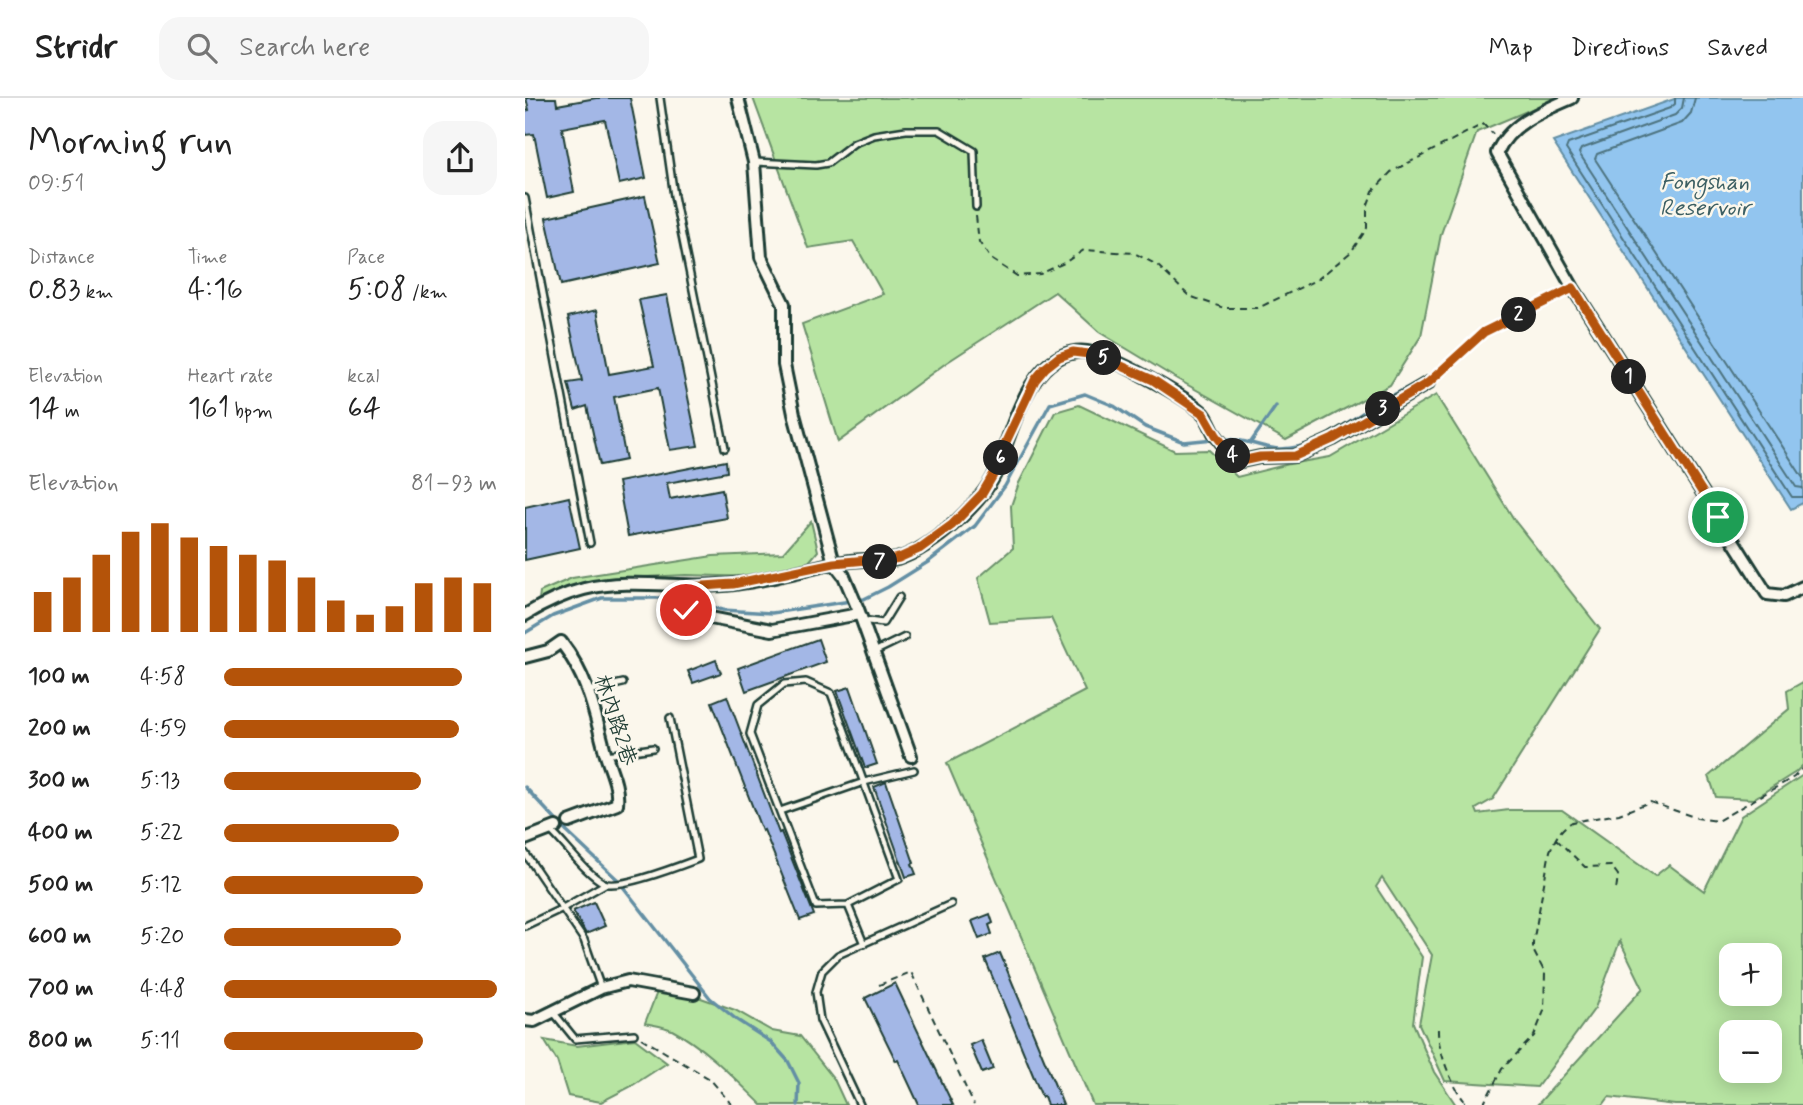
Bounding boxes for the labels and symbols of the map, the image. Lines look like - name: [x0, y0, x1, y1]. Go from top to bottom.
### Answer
- water label: Fongshan Reservoir: [1660, 168, 1754, 224]
- pin: 2: [1501, 298, 1537, 332]
- pin: 5: [1087, 341, 1121, 376]
- pin: 1: [1611, 360, 1647, 394]
- pin: 3: [1365, 392, 1401, 426]
- pin: 4: [1215, 438, 1251, 474]
- pin: 6: [983, 440, 1019, 476]
- pin: [1688, 487, 1748, 547]
- pin: 7: [863, 545, 897, 580]
- pin: [656, 580, 716, 640]
- street label: 林內路2巷: [587, 671, 643, 769]

